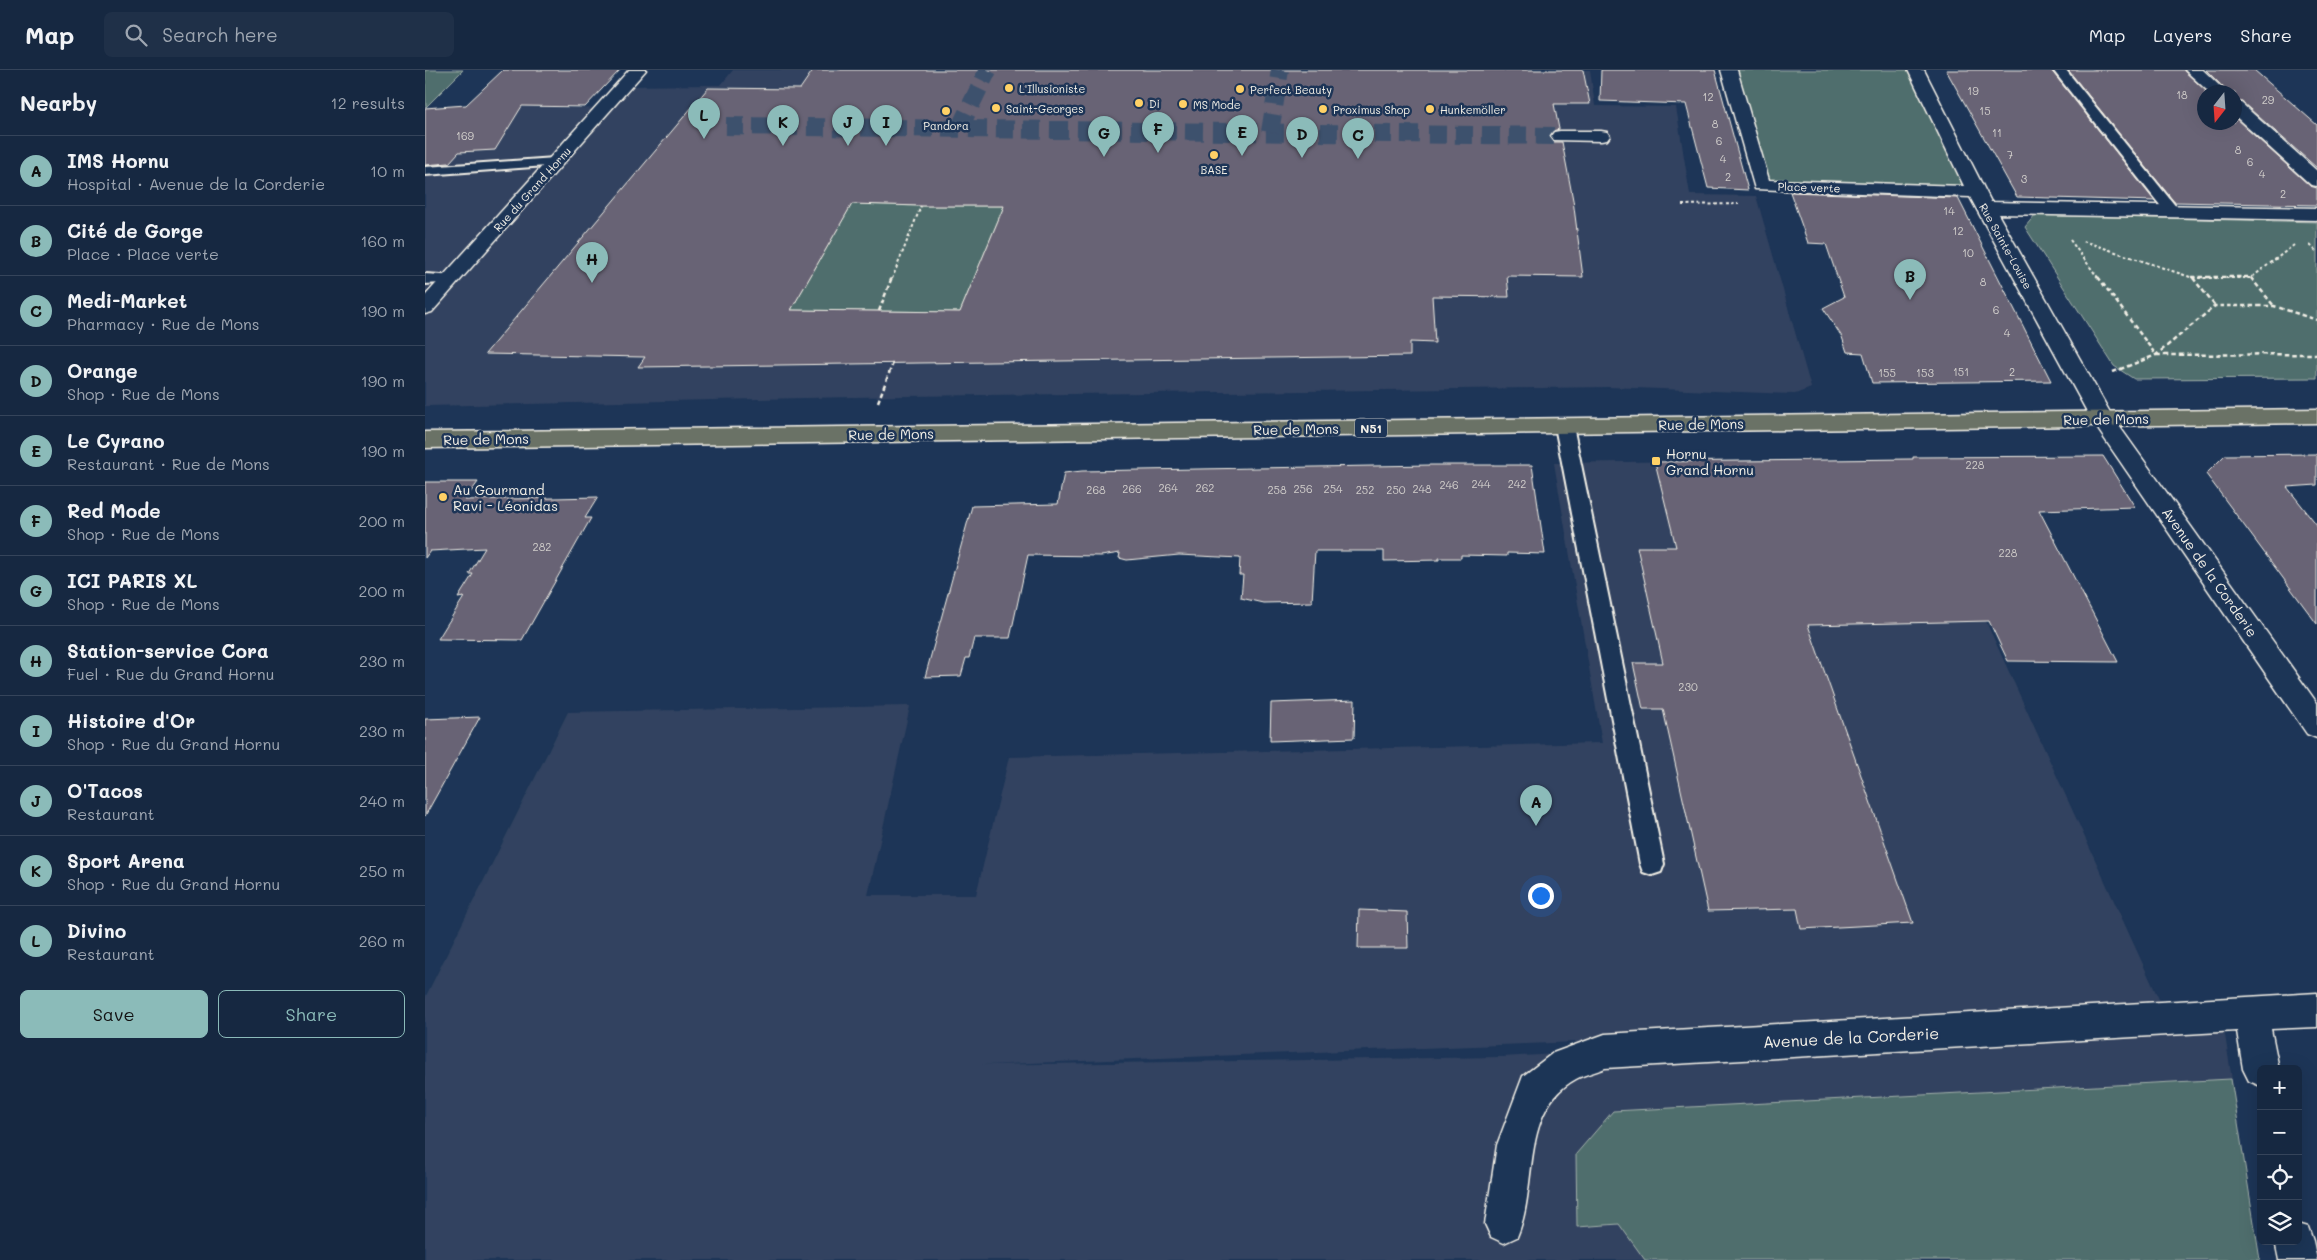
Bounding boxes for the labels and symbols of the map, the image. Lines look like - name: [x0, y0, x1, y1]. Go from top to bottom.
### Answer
- place label: L'Illusioniste: [1019, 81, 1085, 96]
- marker: L'Illusioniste: [1003, 82, 1015, 94]
- place label: Perfect Beauty: [1250, 82, 1332, 97]
- marker: Perfect Beauty: [1234, 83, 1246, 95]
- house number: 19: [1967, 83, 1979, 98]
- north arrow: [2197, 85, 2242, 130]
- house number: 18: [2176, 87, 2188, 102]
- house number: 12: [1702, 89, 1714, 104]
- house number: 29: [2262, 92, 2275, 107]
- place label: Di: [1149, 96, 1160, 111]
- marker: Di: [1133, 97, 1145, 109]
- place label: MS Mode: [1193, 97, 1241, 112]
- pin: L: [688, 98, 720, 139]
- marker: MS Mode: [1177, 98, 1189, 110]
- place label: Saint-Georges: [1006, 101, 1084, 116]
- marker: Saint-Georges: [990, 102, 1002, 114]
- place label: Proximus Shop: [1333, 102, 1410, 117]
- place label: Hunkemöller: [1440, 102, 1506, 117]
- marker: Proximus Shop: [1317, 103, 1329, 115]
- marker: Hunkemöller: [1424, 103, 1436, 115]
- house number: 15: [1979, 103, 1991, 118]
- pin: K: [767, 105, 799, 146]
- pin: J: [832, 105, 864, 146]
- pin: I: [870, 105, 902, 146]
- marker: Pandora: [940, 105, 952, 117]
- pin: F: [1142, 112, 1174, 153]
- pin: E: [1226, 115, 1258, 156]
- pin: G: [1088, 116, 1120, 157]
- house number: 8: [1712, 116, 1719, 131]
- pin: D: [1286, 117, 1318, 158]
- place label: Pandora: [923, 118, 969, 133]
- pin: C: [1342, 118, 1374, 159]
- house number: 11: [1992, 125, 2002, 140]
- house number: 169: [456, 128, 475, 143]
- house number: 6: [1716, 133, 1722, 148]
- house number: 8: [2235, 142, 2242, 157]
- street label: Rue du Grand Hornu: [490, 143, 574, 235]
- house number: 7: [2007, 147, 2013, 162]
- marker: BASE: [1208, 149, 1220, 161]
- house number: 4: [1720, 151, 1727, 166]
- house number: 6: [2247, 154, 2253, 169]
- place label: BASE: [1201, 162, 1227, 177]
- house number: 4: [2259, 166, 2266, 181]
- house number: 2: [1725, 169, 1731, 184]
- house number: 3: [2021, 171, 2028, 186]
- street label: Place verte: [1777, 178, 1841, 196]
- house number: 2: [2280, 186, 2286, 201]
- street label: Rue Sainte-Louise: [1976, 200, 2036, 292]
- house number: 14: [1943, 203, 1955, 218]
- house number: 12: [1952, 223, 1964, 238]
- pin: H: [576, 242, 608, 283]
- house number: 10: [1962, 245, 1974, 260]
- pin: B: [1894, 259, 1926, 300]
- house number: 8: [1980, 274, 1987, 289]
- house number: 6: [1993, 302, 1999, 317]
- house number: 4: [2004, 325, 2011, 340]
- house number: 151: [1953, 364, 1969, 379]
- house number: 2: [2009, 364, 2015, 379]
- house number: 155: [1878, 365, 1896, 380]
- house number: 153: [1916, 365, 1934, 380]
- street label: Rue de Mons: [2063, 409, 2149, 429]
- street label: Rue de Mons: [1658, 414, 1744, 434]
- road number: N51: [1355, 418, 1387, 438]
- street label: Rue de Mons: [1253, 419, 1339, 439]
- street label: Rue de Mons: [848, 424, 934, 444]
- street label: Rue de Mons: [443, 429, 529, 449]
- place label: Hornu Grand Hornu: [1666, 444, 1754, 479]
- marker: Hornu Grand Hornu: [1650, 455, 1662, 467]
- house number: 228: [1966, 457, 1985, 472]
- house number: 244: [1471, 476, 1491, 491]
- house number: 242: [1508, 476, 1526, 491]
- house number: 246: [1439, 477, 1459, 492]
- place label: Au Gourmand Ravi - Léonidas: [453, 480, 558, 515]
- house number: 264: [1158, 480, 1178, 495]
- house number: 262: [1196, 480, 1214, 495]
- house number: 266: [1122, 481, 1142, 496]
- house number: 256: [1293, 481, 1313, 496]
- house number: 254: [1324, 481, 1343, 496]
- house number: 248: [1412, 481, 1432, 496]
- house number: 268: [1086, 482, 1106, 497]
- house number: 258: [1267, 482, 1287, 497]
- house number: 252: [1356, 482, 1374, 497]
- house number: 250: [1386, 482, 1406, 497]
- marker: Au Gourmand Ravi - Léonidas: [437, 491, 449, 503]
- street label: Avenue de la Corderie: [2158, 503, 2262, 641]
- house number: 282: [533, 539, 551, 554]
- house number: 228: [1999, 545, 2018, 560]
- house number: 230: [1678, 679, 1698, 694]
- pin: A: [1520, 785, 1552, 826]
- your location: [1528, 883, 1554, 909]
- street label: Avenue de la Corderie: [1762, 1022, 1940, 1052]

